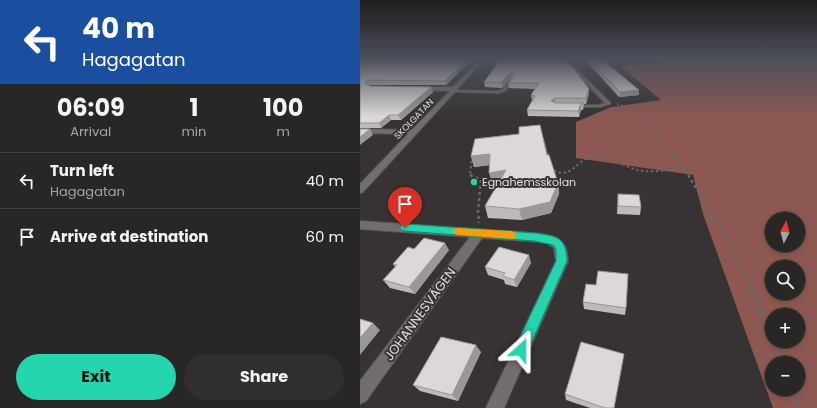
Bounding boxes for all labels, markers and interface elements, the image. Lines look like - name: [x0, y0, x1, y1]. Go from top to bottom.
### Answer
- text: 40 m: [82, 9, 155, 48]
- icon: left: [16, 16, 68, 68]
- text: Hagagatan: [82, 47, 186, 72]
- text: 06:09: [57, 91, 125, 124]
- text: 1: [189, 91, 198, 124]
- text: 100: [263, 91, 303, 124]
- street label: SKOLGATAN: [392, 96, 436, 142]
- text: Arrival: [70, 122, 111, 141]
- text: min: [181, 122, 206, 141]
- text: m: [276, 122, 290, 141]
- text: Turn left: [50, 160, 114, 181]
- icon: left: [16, 170, 38, 192]
- text: 40 m: [306, 170, 344, 191]
- place label: Egnahemsskolan: [482, 174, 576, 190]
- marker: Egnahemsskolan: [469, 177, 479, 187]
- text: Hagagatan: [50, 182, 125, 201]
- pin: [388, 187, 422, 228]
- icon: arrive: [394, 193, 416, 215]
- north arrow: [765, 212, 805, 252]
- map controls: [765, 212, 805, 396]
- icon: arrive: [16, 226, 38, 248]
- text: Arrive at destination: [50, 226, 208, 247]
- text: 60 m: [306, 226, 344, 247]
- button: search: [765, 260, 805, 300]
- street label: JOHANNESVÄGEN: [380, 264, 460, 364]
- button: +: [765, 308, 805, 348]
- position arrow: [500, 329, 542, 371]
- button: Exit: [16, 354, 176, 400]
- button: Share: [184, 354, 344, 400]
- button: −: [765, 356, 805, 396]

